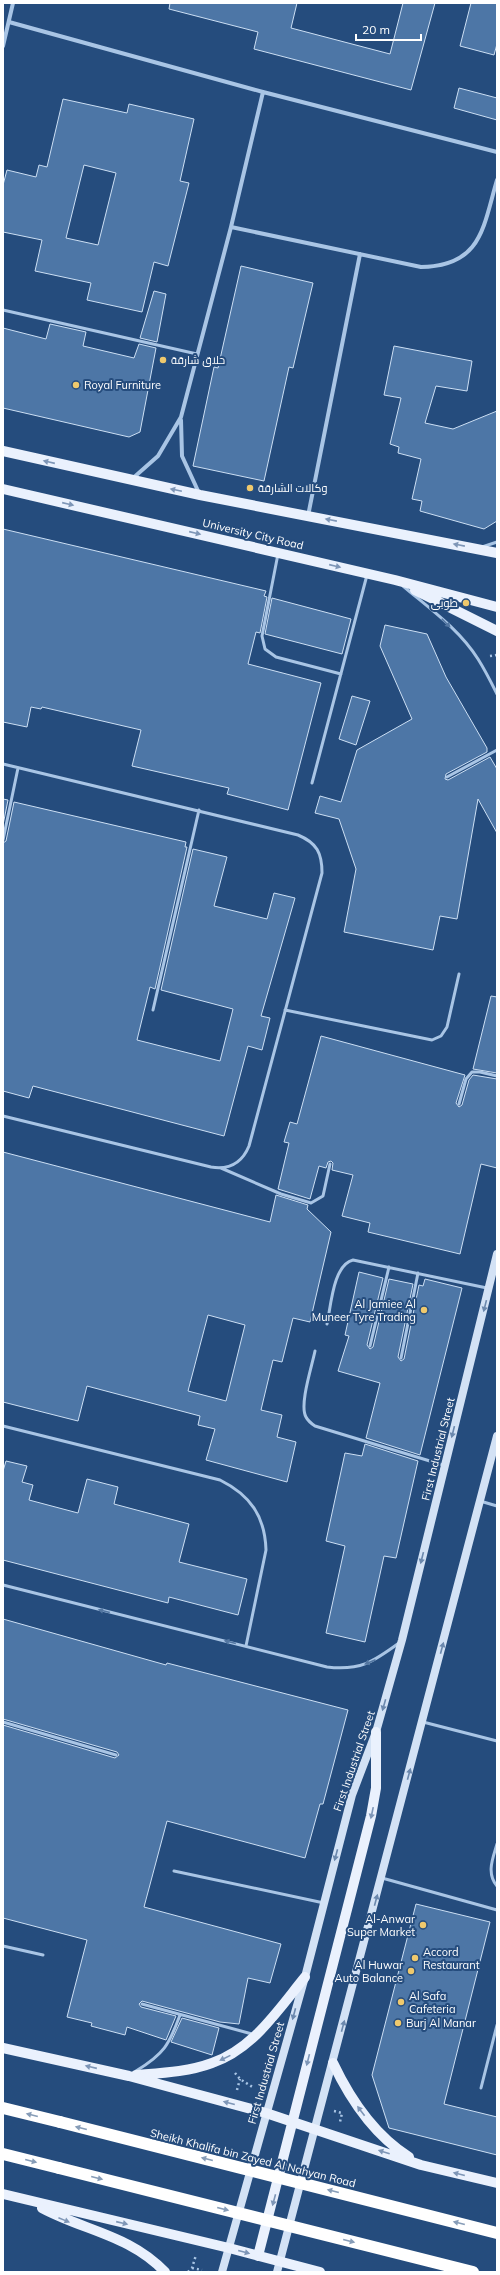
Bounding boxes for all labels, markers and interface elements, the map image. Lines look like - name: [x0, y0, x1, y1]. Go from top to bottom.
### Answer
- scale bar: [356, 16, 421, 42]
- text: 20 m: [362, 22, 390, 37]
- place label: حلاق شارقة: [171, 353, 225, 367]
- marker: حلاق شارقة: [158, 355, 168, 365]
- place label: Royal Furniture: [84, 378, 161, 392]
- marker: Royal Furniture: [71, 380, 81, 390]
- one-way arrow: [43, 458, 55, 464]
- place label: وكالات الشارقة: [258, 481, 327, 495]
- marker: وكالات الشارقة: [245, 483, 255, 493]
- one-way arrow: [170, 486, 182, 492]
- one-way arrow: [62, 501, 74, 507]
- street label: University City Road: [201, 516, 305, 552]
- one-way arrow: [325, 517, 337, 523]
- one-way arrow: [189, 531, 201, 537]
- one-way arrow: [453, 542, 465, 548]
- one-way arrow: [329, 563, 341, 569]
- place label: طوبى: [431, 596, 458, 610]
- marker: طوبى: [461, 598, 471, 608]
- one-way arrow: [441, 618, 451, 628]
- place label: Al Jamiee Al Muneer Tyre Trading: [312, 1297, 416, 1324]
- one-way arrow: [481, 1300, 487, 1312]
- marker: Al Jamiee Al Muneer Tyre Trading: [419, 1305, 429, 1315]
- street label: First Industrial Street: [418, 1396, 458, 1502]
- one-way arrow: [450, 1426, 456, 1438]
- one-way arrow: [419, 1552, 425, 1565]
- one-way arrow: [98, 1607, 110, 1613]
- one-way arrow: [224, 1639, 236, 1645]
- one-way arrow: [439, 1642, 445, 1654]
- one-way arrow: [364, 1659, 376, 1666]
- one-way arrow: [381, 1699, 387, 1711]
- street label: First Industrial Street: [330, 1709, 378, 1813]
- one-way arrow: [406, 1768, 412, 1780]
- one-way arrow: [368, 1806, 374, 1819]
- one-way arrow: [333, 1850, 339, 1862]
- one-way arrow: [373, 1894, 379, 1906]
- place label: Al-Anwar Super Market: [347, 1912, 415, 1939]
- marker: Al-Anwar Super Market: [418, 1920, 428, 1930]
- place label: Accord Restaurant: [423, 1945, 480, 1972]
- marker: Accord Restaurant: [410, 1953, 420, 1963]
- place label: Al Huwar Auto Balance: [335, 1958, 403, 1985]
- marker: Al Huwar Auto Balance: [406, 1966, 416, 1976]
- place label: Al Safa Cafeteria: [409, 1989, 455, 2016]
- marker: Al Safa Cafeteria: [396, 1997, 406, 2007]
- one-way arrow: [291, 2009, 297, 2021]
- place label: Burj Al Manar: [406, 2016, 476, 2030]
- marker: Burj Al Manar: [393, 2018, 403, 2028]
- one-way arrow: [341, 2019, 347, 2032]
- street label: First Industrial Street: [245, 2020, 287, 2126]
- one-way arrow: [219, 2055, 230, 2061]
- one-way arrow: [305, 2055, 311, 2067]
- one-way arrow: [85, 2064, 97, 2070]
- one-way arrow: [222, 2100, 234, 2106]
- one-way arrow: [357, 2106, 365, 2117]
- one-way arrow: [25, 2112, 37, 2118]
- one-way arrow: [75, 2124, 87, 2130]
- street label: Sheikh Khalifa bin Zayed Al Nahyan Road: [149, 2126, 357, 2190]
- one-way arrow: [378, 2149, 390, 2155]
- one-way arrow: [201, 2156, 213, 2162]
- one-way arrow: [25, 2158, 37, 2164]
- one-way arrow: [453, 2171, 465, 2177]
- one-way arrow: [91, 2175, 103, 2181]
- one-way arrow: [327, 2188, 339, 2194]
- one-way arrow: [270, 2193, 276, 2206]
- one-way arrow: [217, 2207, 229, 2213]
- one-way arrow: [59, 2217, 71, 2223]
- one-way arrow: [453, 2220, 465, 2226]
- one-way arrow: [116, 2221, 129, 2227]
- one-way arrow: [343, 2238, 355, 2244]
- one-way arrow: [237, 2249, 250, 2255]

